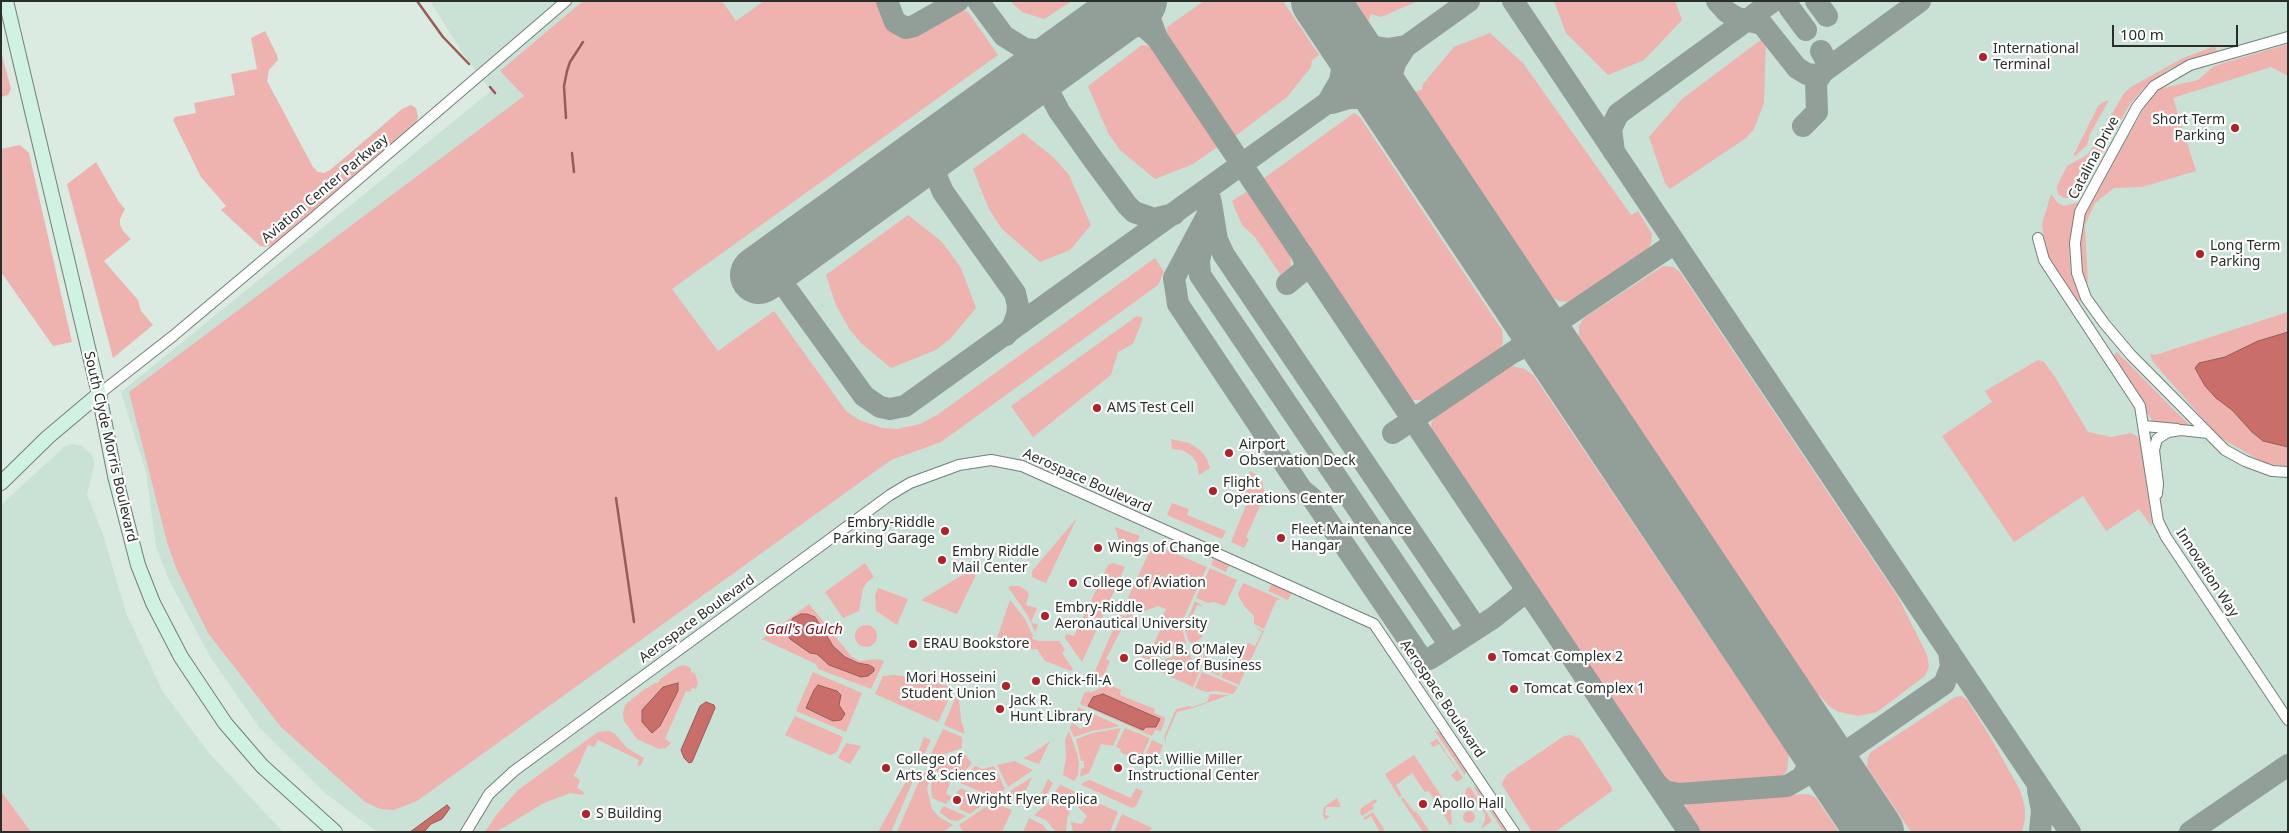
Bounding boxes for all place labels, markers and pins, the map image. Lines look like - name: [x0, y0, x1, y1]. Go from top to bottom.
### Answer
- place label: International Terminal: [1993, 41, 2079, 74]
- marker: International Terminal: [1977, 51, 1989, 63]
- place label: Short Term Parking: [2152, 112, 2225, 144]
- marker: Short Term Parking: [2229, 122, 2241, 134]
- place label: Long Term Parking: [2210, 238, 2280, 270]
- marker: Long Term Parking: [2194, 248, 2206, 260]
- place label: AMS Test Cell: [1107, 400, 1194, 416]
- marker: AMS Test Cell: [1091, 402, 1103, 414]
- place label: Airport Observation Deck: [1239, 437, 1356, 470]
- marker: Airport Observation Deck: [1223, 447, 1235, 459]
- place label: Flight Operations Center: [1223, 475, 1344, 508]
- marker: Flight Operations Center: [1207, 485, 1219, 497]
- place label: Embry-Riddle Parking Garage: [833, 515, 935, 548]
- place label: Fleet Maintenance Hangar: [1291, 522, 1412, 554]
- marker: Embry-Riddle Parking Garage: [939, 525, 951, 537]
- marker: Fleet Maintenance Hangar: [1275, 532, 1287, 544]
- place label: Wings of Change: [1108, 540, 1220, 556]
- marker: Wings of Change: [1092, 542, 1104, 554]
- place label: Embry Riddle Mail Center: [952, 544, 1039, 576]
- marker: Embry Riddle Mail Center: [936, 554, 948, 566]
- place label: College of Aviation: [1083, 575, 1206, 591]
- marker: College of Aviation: [1067, 577, 1079, 589]
- place label: Embry-Riddle Aeronautical University: [1055, 600, 1207, 632]
- marker: Embry-Riddle Aeronautical University: [1039, 610, 1051, 622]
- place label: ERAU Bookstore: [923, 636, 1029, 652]
- marker: ERAU Bookstore: [907, 638, 919, 650]
- place label: David B. O'Maley College of Business: [1134, 642, 1262, 674]
- place label: Tomcat Complex 2: [1502, 649, 1623, 665]
- marker: Tomcat Complex 2: [1486, 651, 1498, 663]
- marker: David B. O'Maley College of Business: [1118, 652, 1130, 664]
- place label: Mori Hosseini Student Union: [901, 670, 996, 702]
- place label: Chick-fil-A: [1046, 673, 1111, 689]
- marker: Chick-fil-A: [1030, 675, 1042, 687]
- marker: Mori Hosseini Student Union: [1000, 680, 1012, 692]
- place label: Tomcat Complex 1: [1524, 681, 1645, 697]
- marker: Tomcat Complex 1: [1508, 683, 1520, 695]
- place label: Jack R. Hunt Library: [1010, 693, 1092, 726]
- marker: Jack R. Hunt Library: [994, 703, 1006, 715]
- place label: College of Arts & Sciences: [896, 752, 996, 784]
- place label: Capt. Willie Miller Instructional Center: [1128, 752, 1259, 784]
- marker: College of Arts & Sciences: [880, 762, 892, 774]
- marker: Capt. Willie Miller Instructional Center: [1112, 762, 1124, 774]
- place label: Wright Flyer Replica: [967, 792, 1098, 808]
- marker: Wright Flyer Replica: [951, 794, 963, 806]
- place label: Apollo Hall: [1433, 796, 1504, 812]
- marker: Apollo Hall: [1417, 798, 1429, 810]
- place label: S Building: [596, 806, 662, 822]
- marker: S Building: [580, 808, 592, 820]

